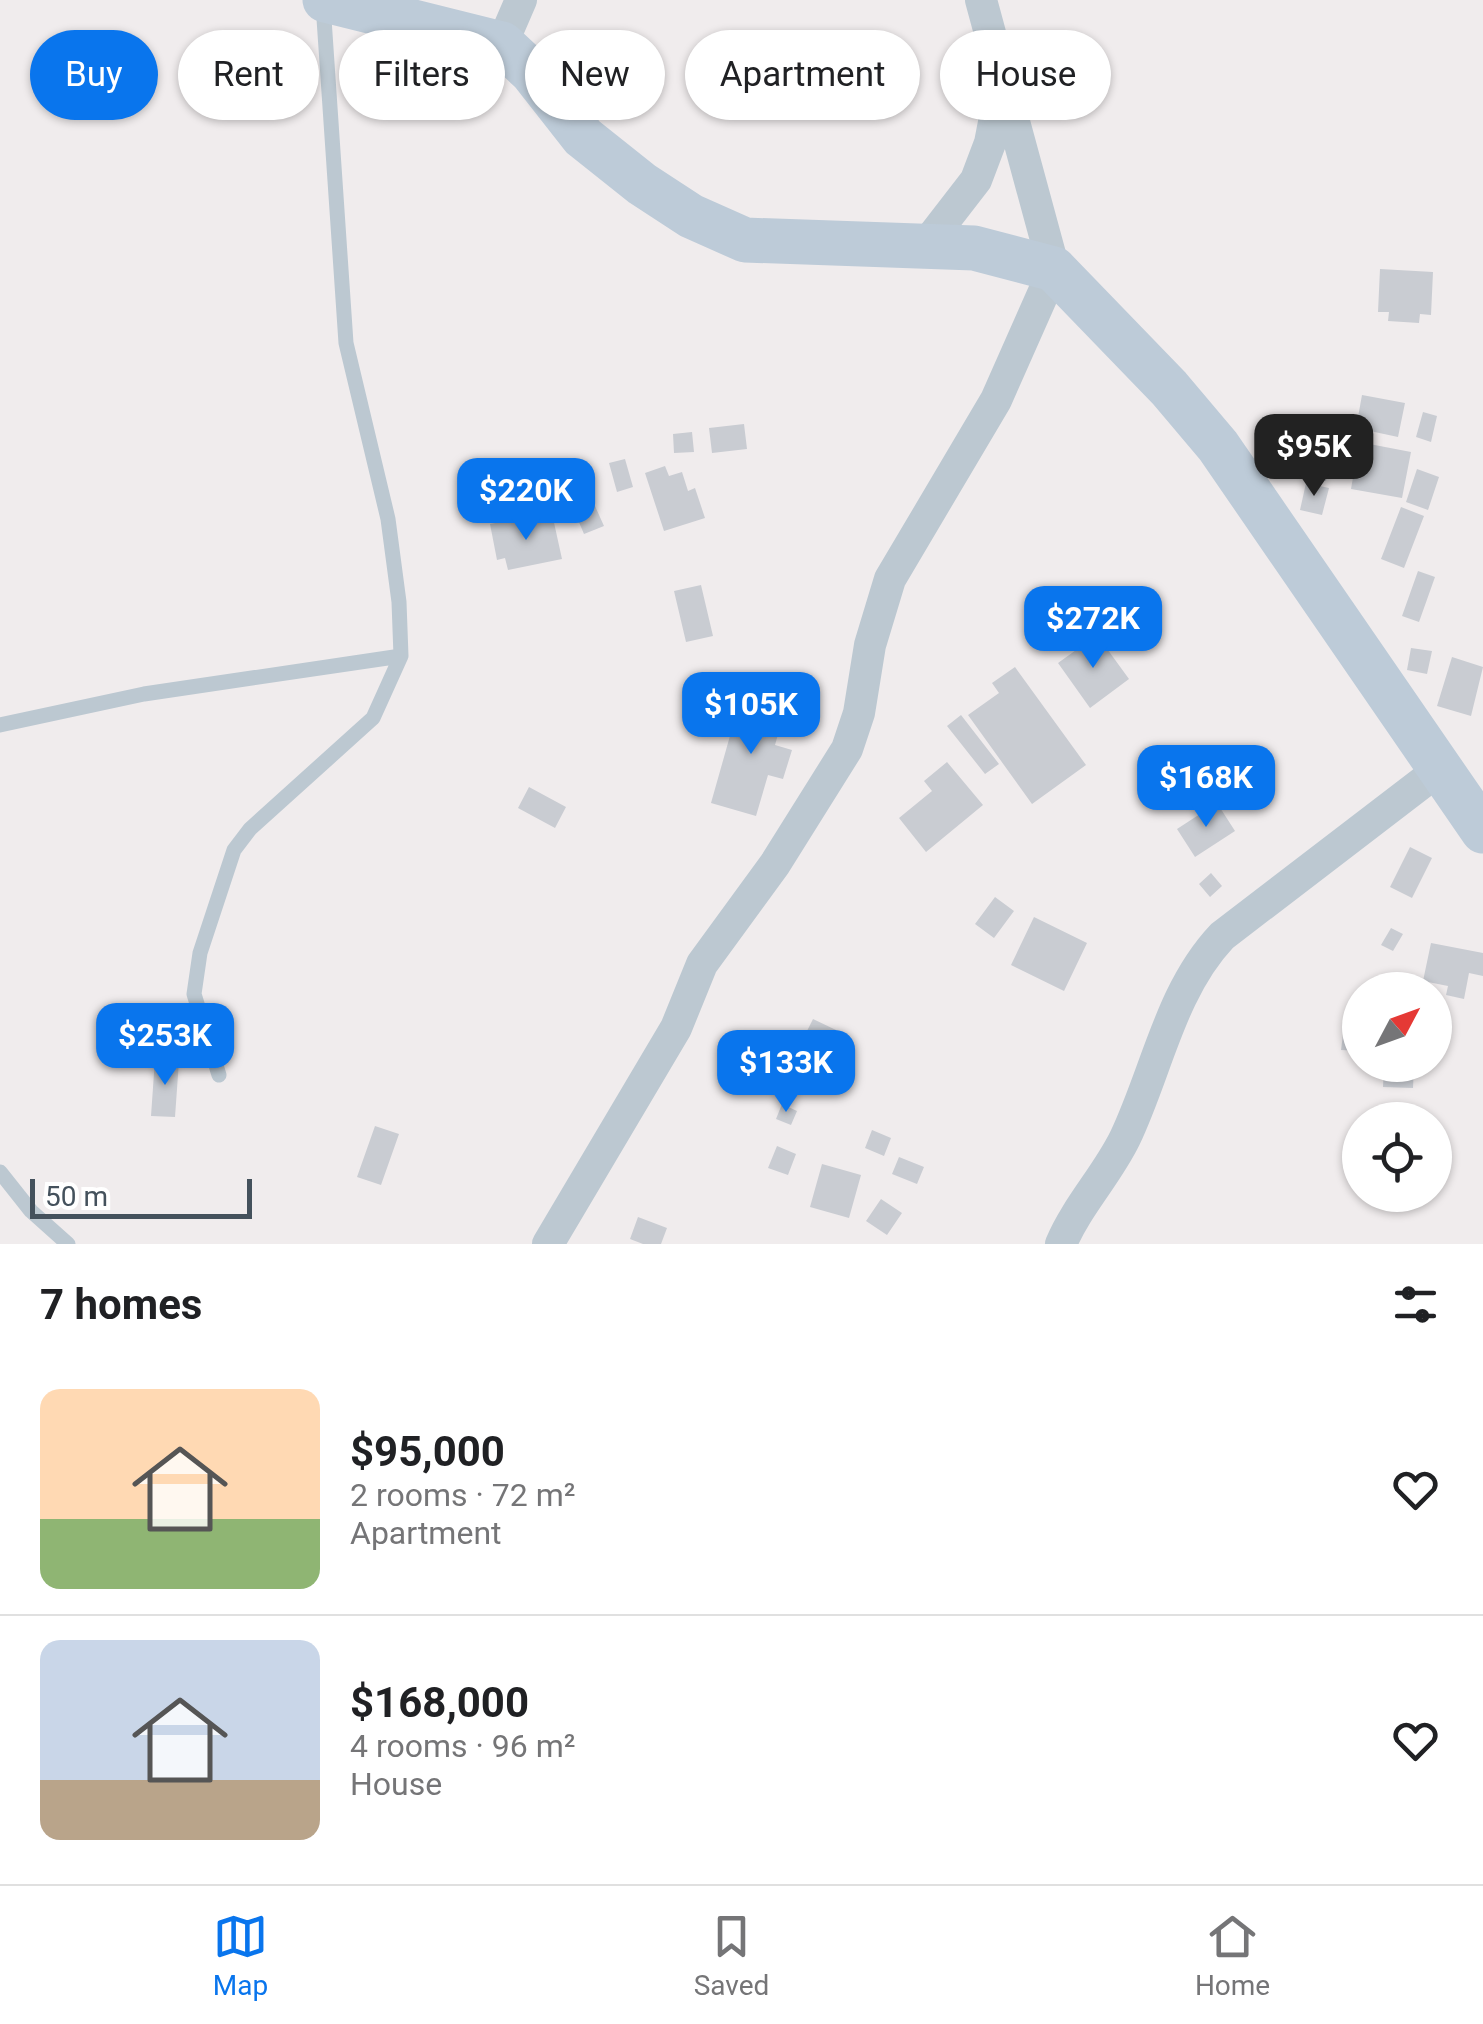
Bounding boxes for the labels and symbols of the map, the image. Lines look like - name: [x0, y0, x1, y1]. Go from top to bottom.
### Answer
- pin: $95K: [1255, 414, 1373, 499]
- pin: $220K: [456, 458, 596, 543]
- pin: $272K: [1023, 586, 1163, 671]
- pin: $105K: [681, 672, 821, 757]
- pin: $168K: [1136, 745, 1276, 830]
- north arrow: [1342, 972, 1452, 1082]
- pin: $253K: [95, 1003, 235, 1088]
- pin: $133K: [716, 1030, 856, 1115]
- scale bar: [30, 1174, 252, 1218]

